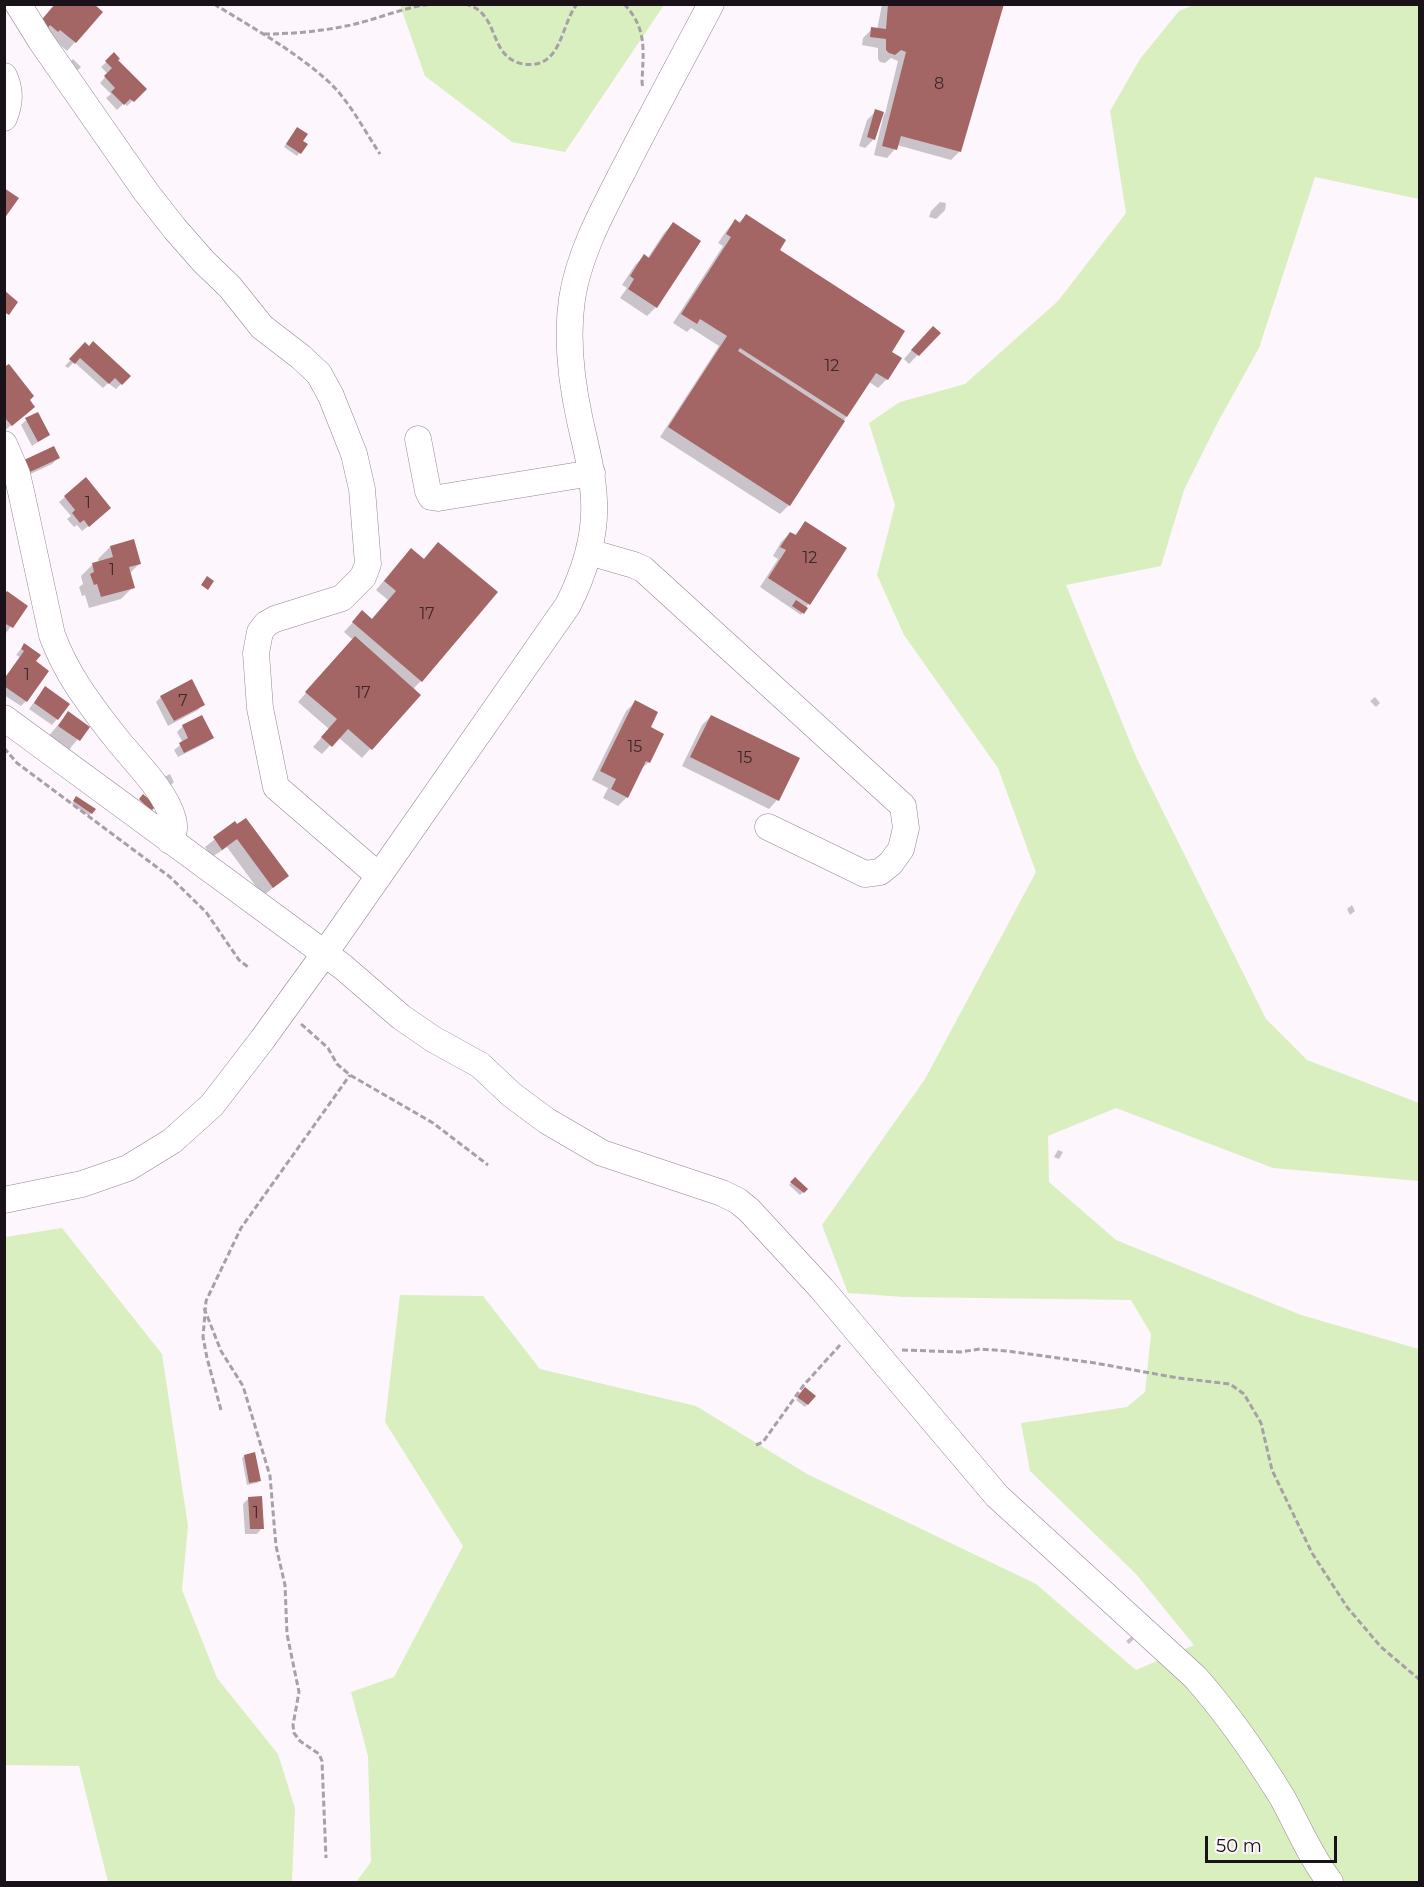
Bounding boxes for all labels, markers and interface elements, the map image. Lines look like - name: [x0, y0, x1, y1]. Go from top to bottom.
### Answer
- house number: 8: [934, 74, 944, 94]
- house number: 12: [825, 356, 839, 376]
- house number: 1: [85, 493, 91, 513]
- house number: 12: [803, 548, 817, 568]
- house number: 1: [109, 560, 115, 580]
- house number: 17: [419, 604, 435, 624]
- house number: 1: [24, 665, 30, 685]
- house number: 17: [355, 683, 371, 703]
- house number: 7: [178, 691, 188, 711]
- house number: 15: [628, 737, 642, 757]
- house number: 15: [738, 748, 752, 768]
- house number: 1: [253, 1503, 259, 1523]
- scale bar: [1208, 1824, 1340, 1862]
- text: 50 m: [1216, 1835, 1262, 1857]

